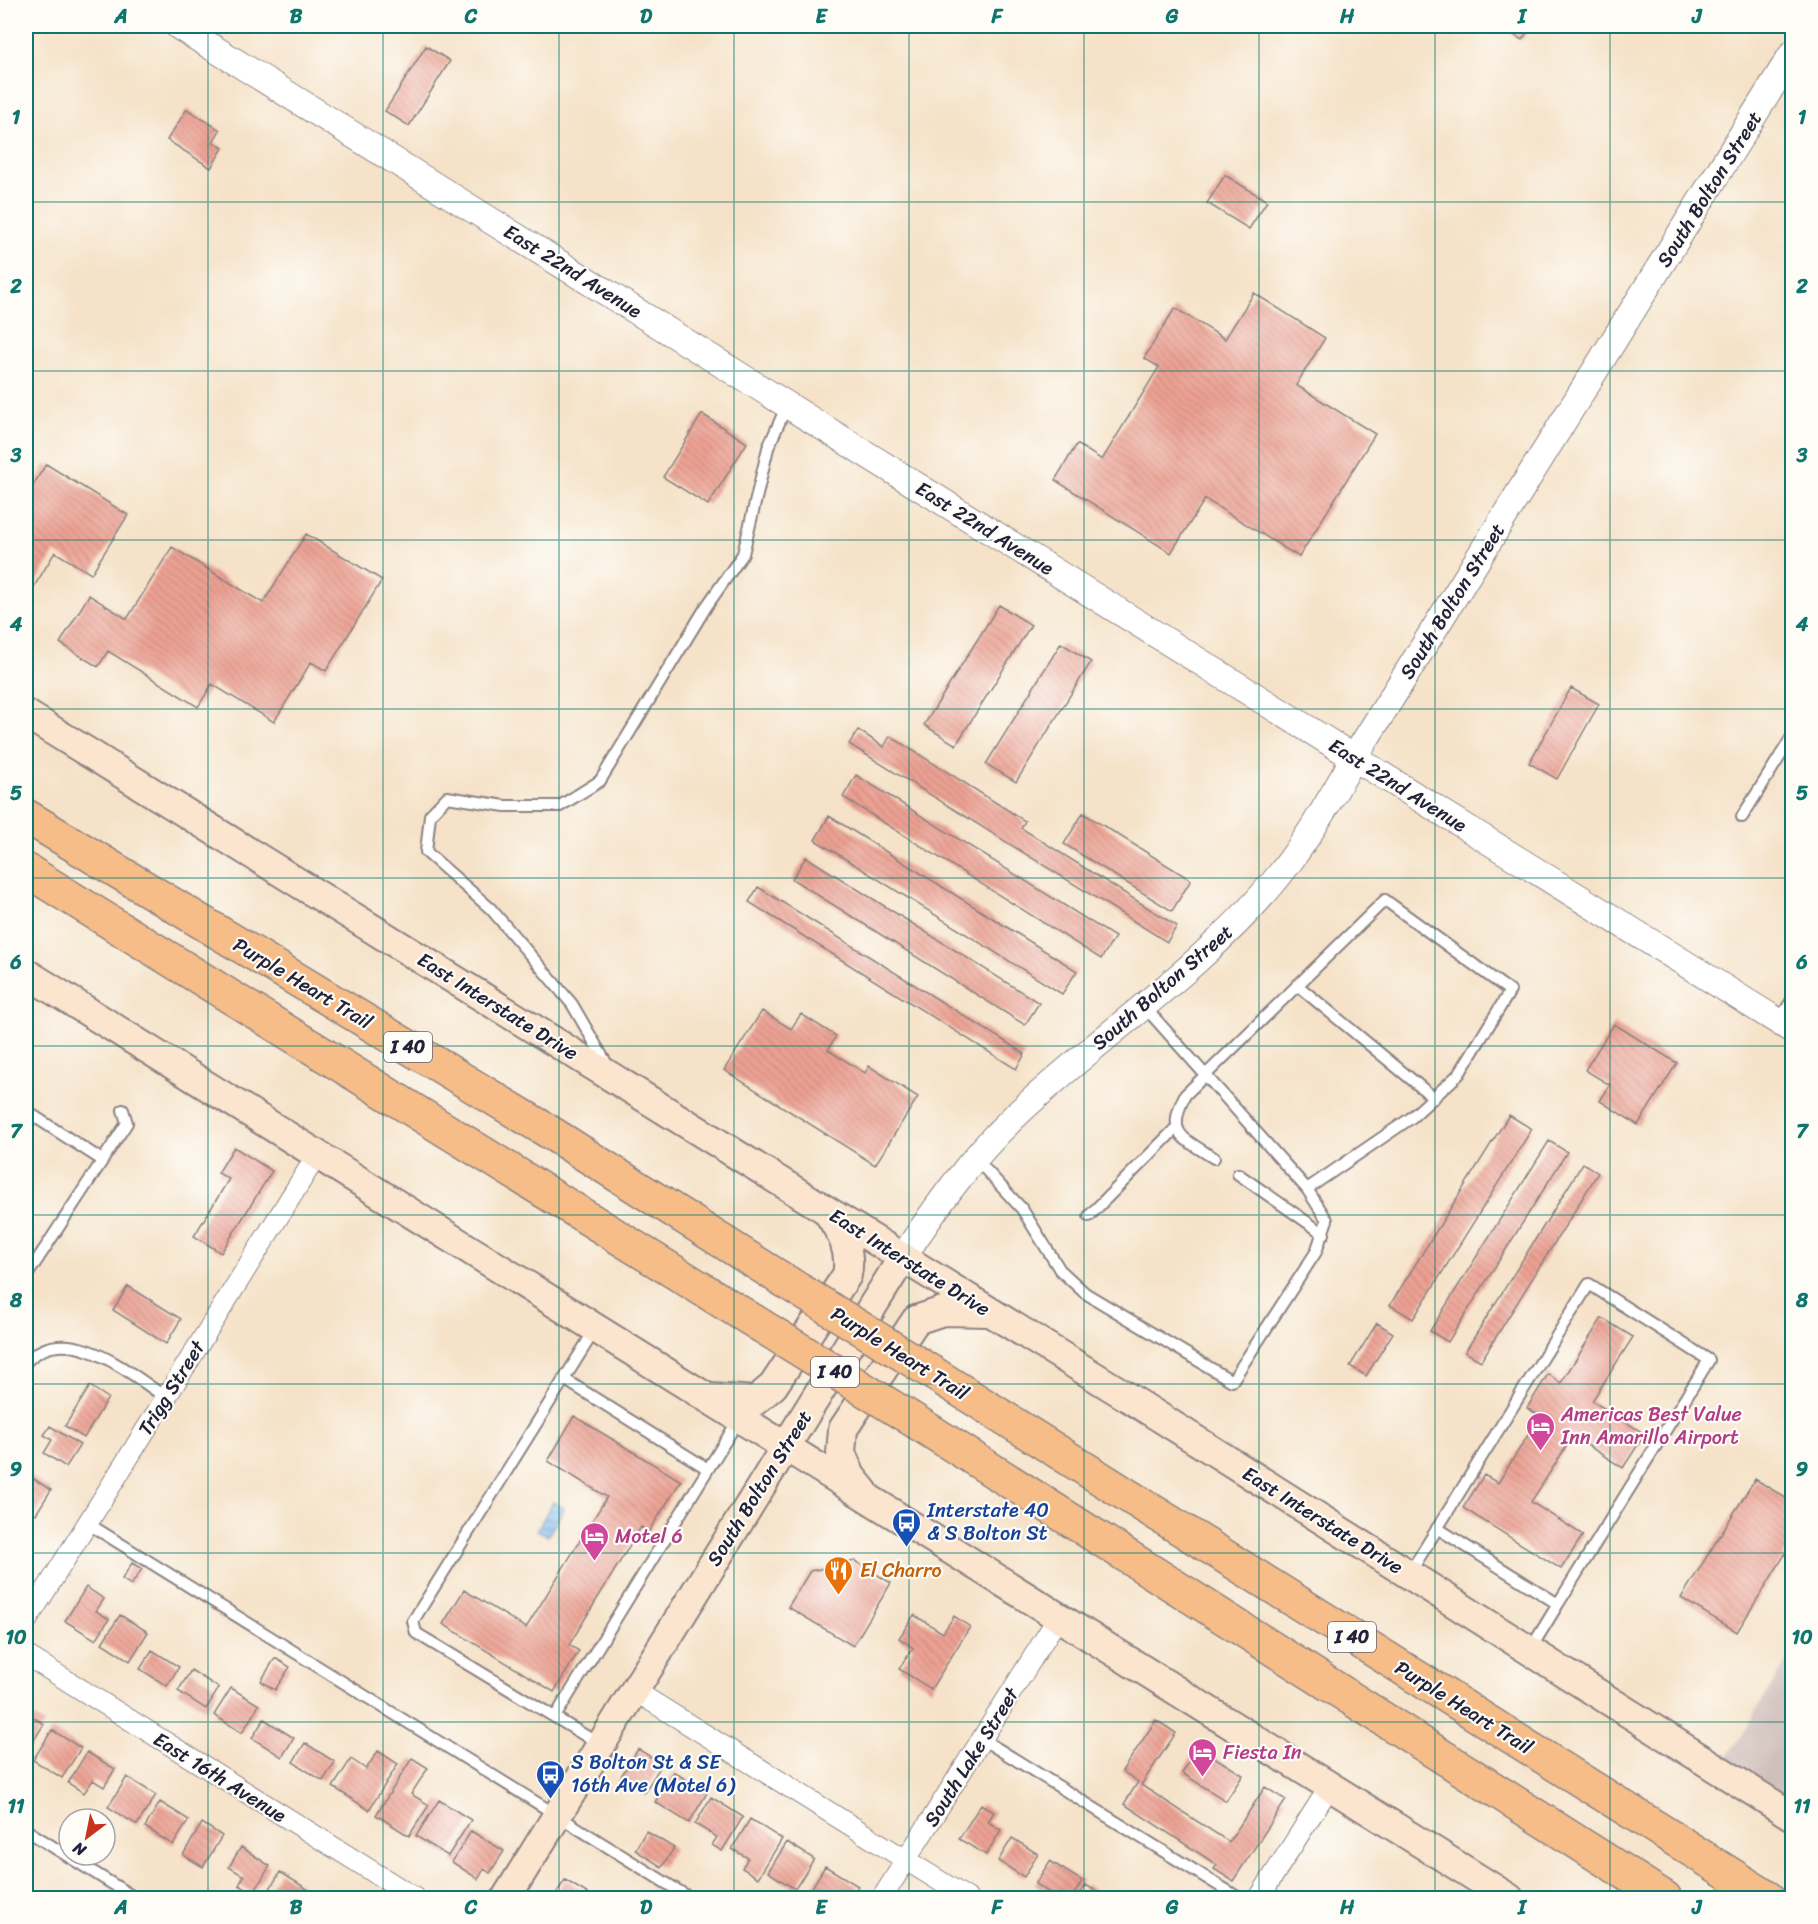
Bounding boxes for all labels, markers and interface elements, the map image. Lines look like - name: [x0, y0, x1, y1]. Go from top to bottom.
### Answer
- text: A: [113, 0, 128, 34]
- text: B: [290, 0, 303, 34]
- text: C: [464, 0, 478, 34]
- text: D: [640, 0, 653, 34]
- text: E: [815, 0, 828, 34]
- text: F: [991, 0, 1004, 34]
- text: G: [1165, 0, 1179, 34]
- text: H: [1339, 0, 1355, 34]
- text: I: [1517, 0, 1528, 34]
- text: J: [1691, 0, 1703, 34]
- text: 1: [12, 100, 21, 135]
- text: 1: [1798, 100, 1807, 135]
- street label: South Bolton Street: [1647, 104, 1772, 274]
- street label: East 22nd Avenue: [497, 215, 649, 328]
- text: 2: [9, 269, 22, 304]
- text: 2: [1795, 269, 1808, 304]
- text: 3: [10, 438, 22, 473]
- text: 3: [1796, 438, 1808, 473]
- street label: East 22nd Avenue: [909, 472, 1061, 585]
- street label: South Bolton Street: [1390, 516, 1515, 686]
- text: 4: [9, 607, 23, 642]
- text: 4: [1795, 607, 1809, 642]
- street label: East 22nd Avenue: [1322, 729, 1474, 842]
- text: 5: [10, 776, 22, 811]
- text: 5: [1796, 776, 1808, 811]
- street label: South Bolton Street: [1083, 915, 1241, 1059]
- street label: Purple Heart Trail: [226, 928, 380, 1040]
- street label: East Interstate Drive: [410, 943, 585, 1070]
- text: 6: [9, 945, 22, 980]
- text: 6: [1795, 945, 1808, 980]
- road number: I 40: [384, 1032, 432, 1062]
- text: 7: [10, 1114, 23, 1149]
- text: 7: [1796, 1114, 1809, 1149]
- street label: East Interstate Drive: [822, 1199, 997, 1326]
- text: 8: [9, 1283, 23, 1318]
- text: 8: [1795, 1283, 1809, 1318]
- street label: Purple Heart Trail: [824, 1297, 977, 1411]
- street label: Trigg Street: [128, 1333, 215, 1443]
- road number: I 40: [811, 1357, 859, 1387]
- place label: Americas Best Value Inn Amarillo Airport: [1560, 1397, 1742, 1455]
- street label: South Bolton Street: [697, 1403, 822, 1573]
- hotel icon: Americas Best Value Inn Amarillo Airport: [1524, 1410, 1556, 1452]
- text: 9: [10, 1452, 22, 1487]
- text: 9: [1796, 1452, 1808, 1487]
- street label: East Interstate Drive: [1235, 1457, 1410, 1584]
- place label: Interstate 40 & S Bolton St: [926, 1493, 1049, 1551]
- bus stop icon: Interstate 40 & S Bolton St: [890, 1506, 922, 1548]
- place label: Motel 6: [615, 1519, 683, 1554]
- hotel icon: Motel 6: [578, 1520, 610, 1562]
- place label: El Charro: [860, 1553, 942, 1588]
- restaurant icon: El Charro: [823, 1554, 855, 1596]
- text: 10: [5, 1620, 27, 1655]
- text: 10: [1791, 1620, 1813, 1655]
- road number: I 40: [1328, 1622, 1376, 1652]
- street label: Purple Heart Trail: [1388, 1651, 1541, 1765]
- street label: South Lake Street: [914, 1680, 1029, 1834]
- street label: East 16th Avenue: [146, 1722, 294, 1833]
- place label: Fiesta In: [1223, 1735, 1302, 1770]
- hotel icon: Fiesta In: [1186, 1736, 1218, 1778]
- place label: S Bolton St & SE 16th Ave (Motel 6): [571, 1745, 735, 1803]
- bus stop icon: S Bolton St & SE 16th Ave (Motel 6): [534, 1758, 566, 1800]
- text: 11: [7, 1789, 25, 1824]
- text: 11: [1793, 1789, 1811, 1824]
- north arrow: [57, 1807, 117, 1867]
- text: N: [66, 1834, 93, 1865]
- text: A: [113, 1890, 128, 1924]
- text: B: [290, 1890, 303, 1924]
- text: C: [464, 1890, 478, 1924]
- text: D: [640, 1890, 653, 1924]
- text: E: [815, 1890, 828, 1924]
- text: F: [991, 1890, 1004, 1924]
- text: G: [1165, 1890, 1179, 1924]
- text: H: [1339, 1890, 1355, 1924]
- text: I: [1517, 1890, 1528, 1924]
- text: J: [1691, 1890, 1703, 1924]

